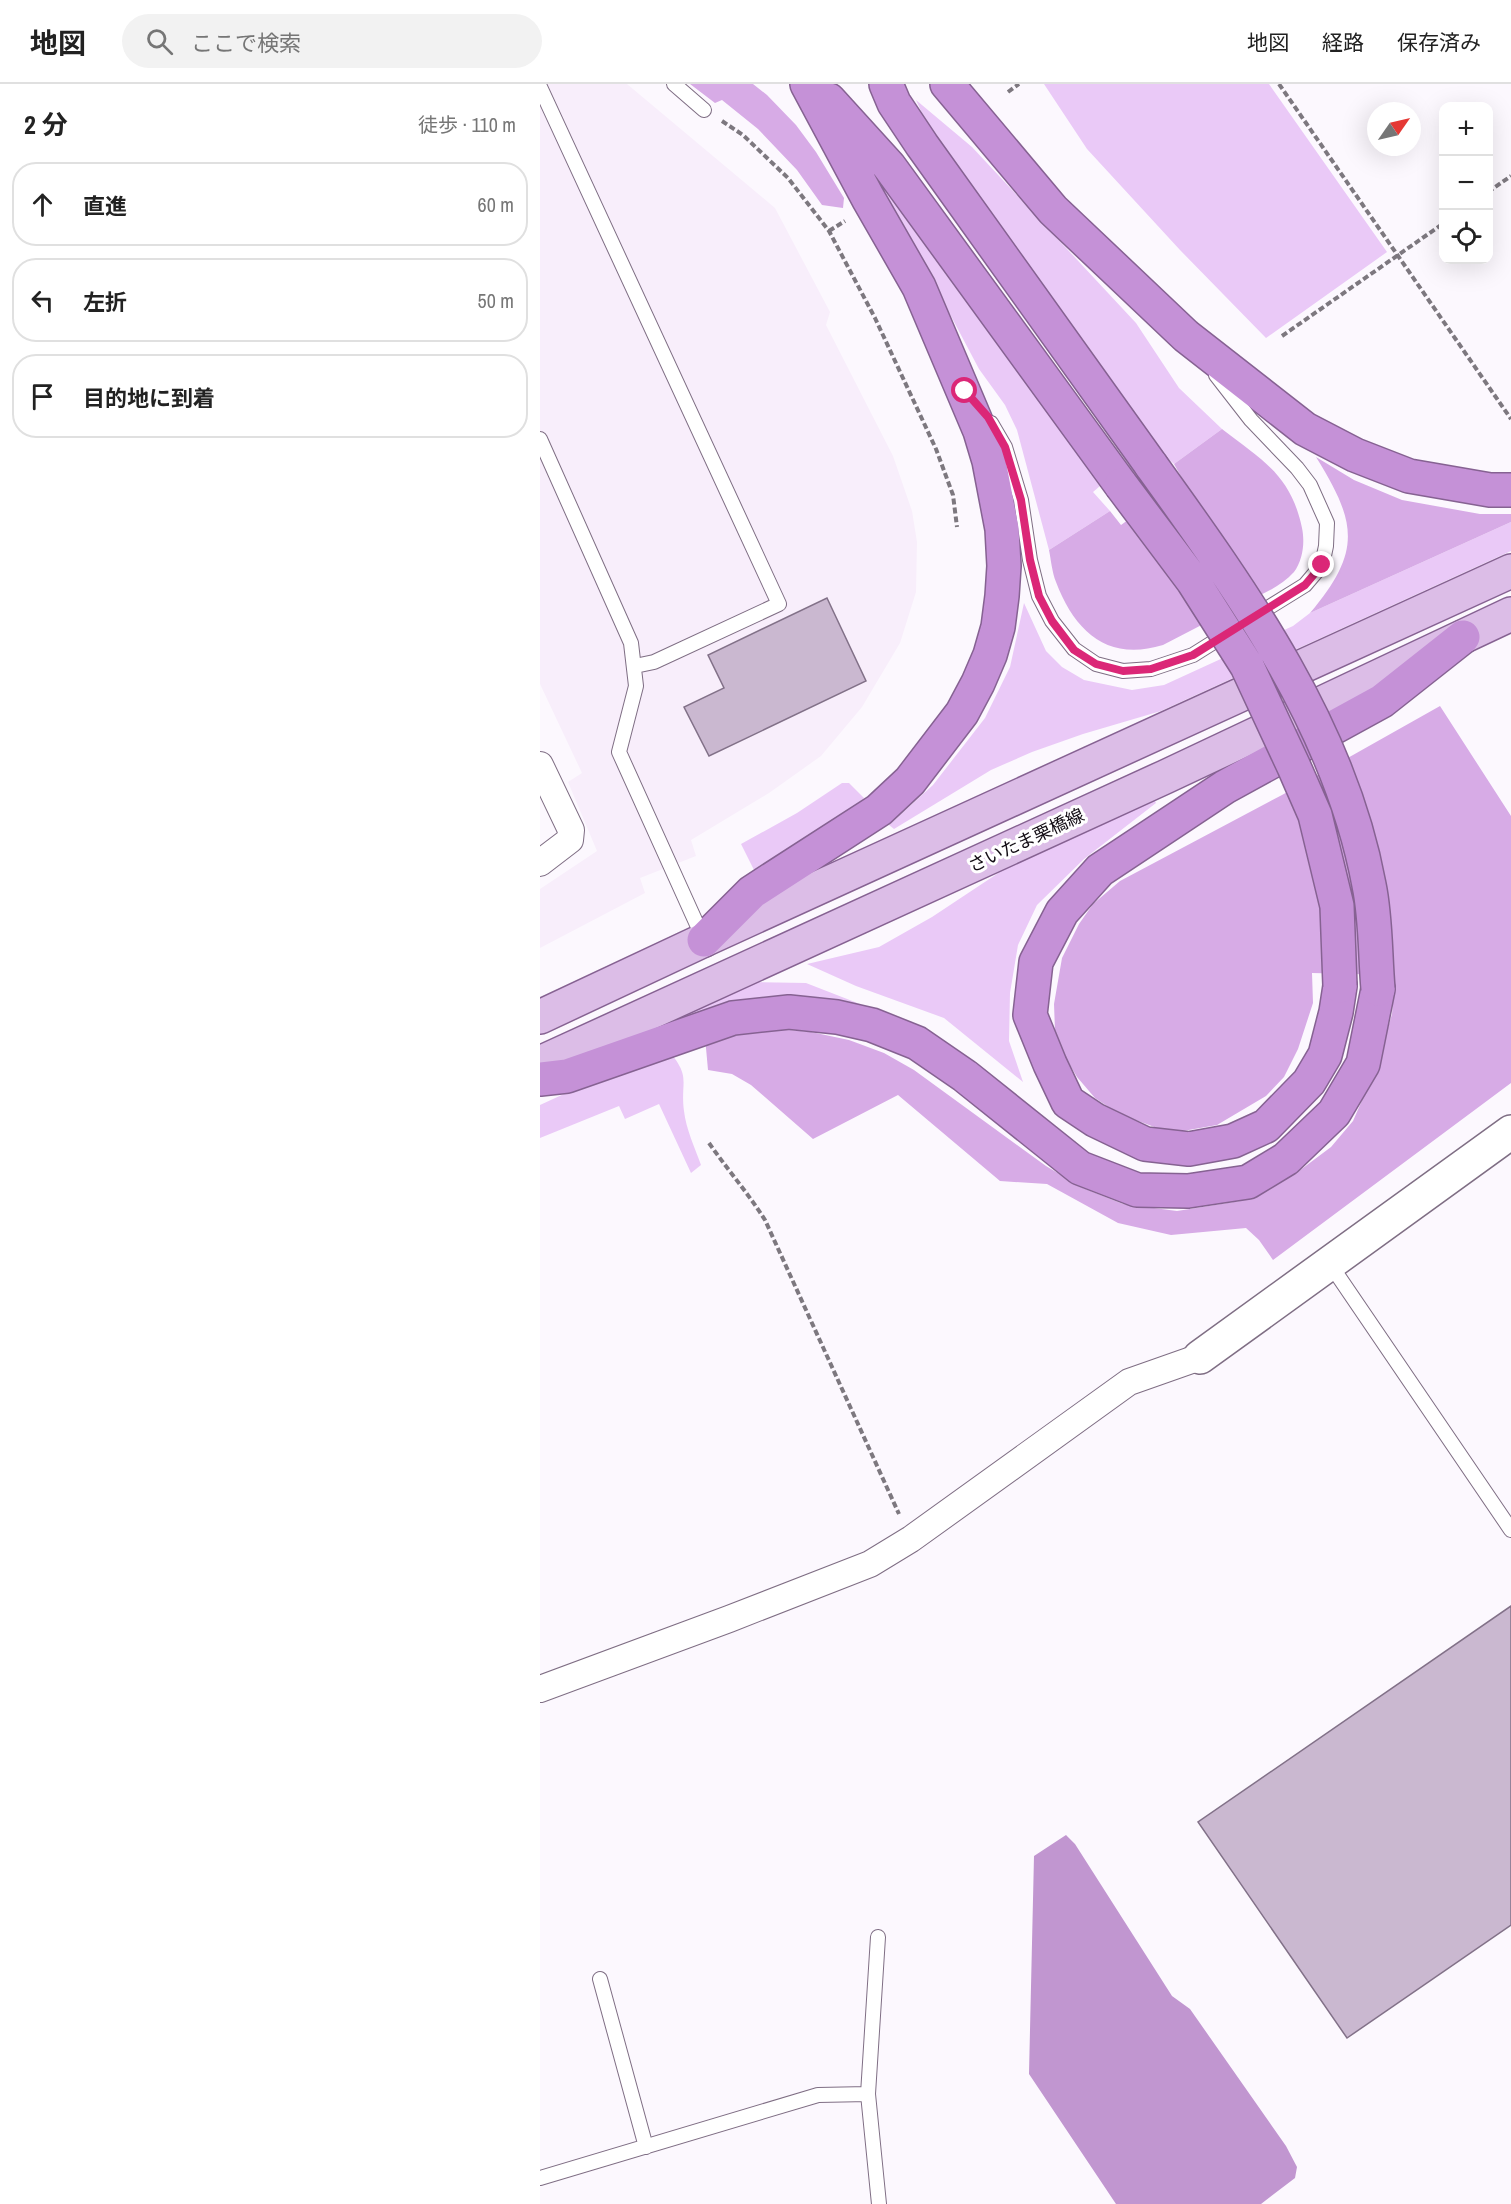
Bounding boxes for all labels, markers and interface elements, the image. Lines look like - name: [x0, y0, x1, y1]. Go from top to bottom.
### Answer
- search box: [122, 14, 542, 68]
- text: 地図: [30, 24, 86, 62]
- icon: search: [143, 25, 176, 58]
- text: ここで検索: [191, 28, 301, 58]
- text: 地図: [1247, 28, 1289, 57]
- text: 経路: [1322, 28, 1364, 57]
- text: 保存済み: [1397, 28, 1481, 57]
- north arrow: [1367, 102, 1421, 156]
- map controls: [1439, 102, 1493, 264]
- button: +: [1439, 102, 1493, 156]
- text: 2 分: [24, 107, 68, 142]
- text: 徒歩 · 110 m: [418, 111, 516, 138]
- button: −: [1439, 156, 1493, 210]
- icon: ahead: [26, 188, 59, 221]
- text: 直進: [83, 191, 127, 221]
- text: 60 m: [478, 191, 514, 218]
- button: locate: [1439, 210, 1493, 264]
- icon: left: [26, 284, 59, 317]
- text: 左折: [83, 287, 127, 317]
- text: 50 m: [478, 287, 514, 314]
- route start: [951, 377, 977, 403]
- icon: arrive: [26, 380, 59, 413]
- text: 目的地に到着: [83, 383, 215, 413]
- route end: [1308, 551, 1334, 577]
- street label: さいたま栗橋線: [964, 802, 1088, 878]

